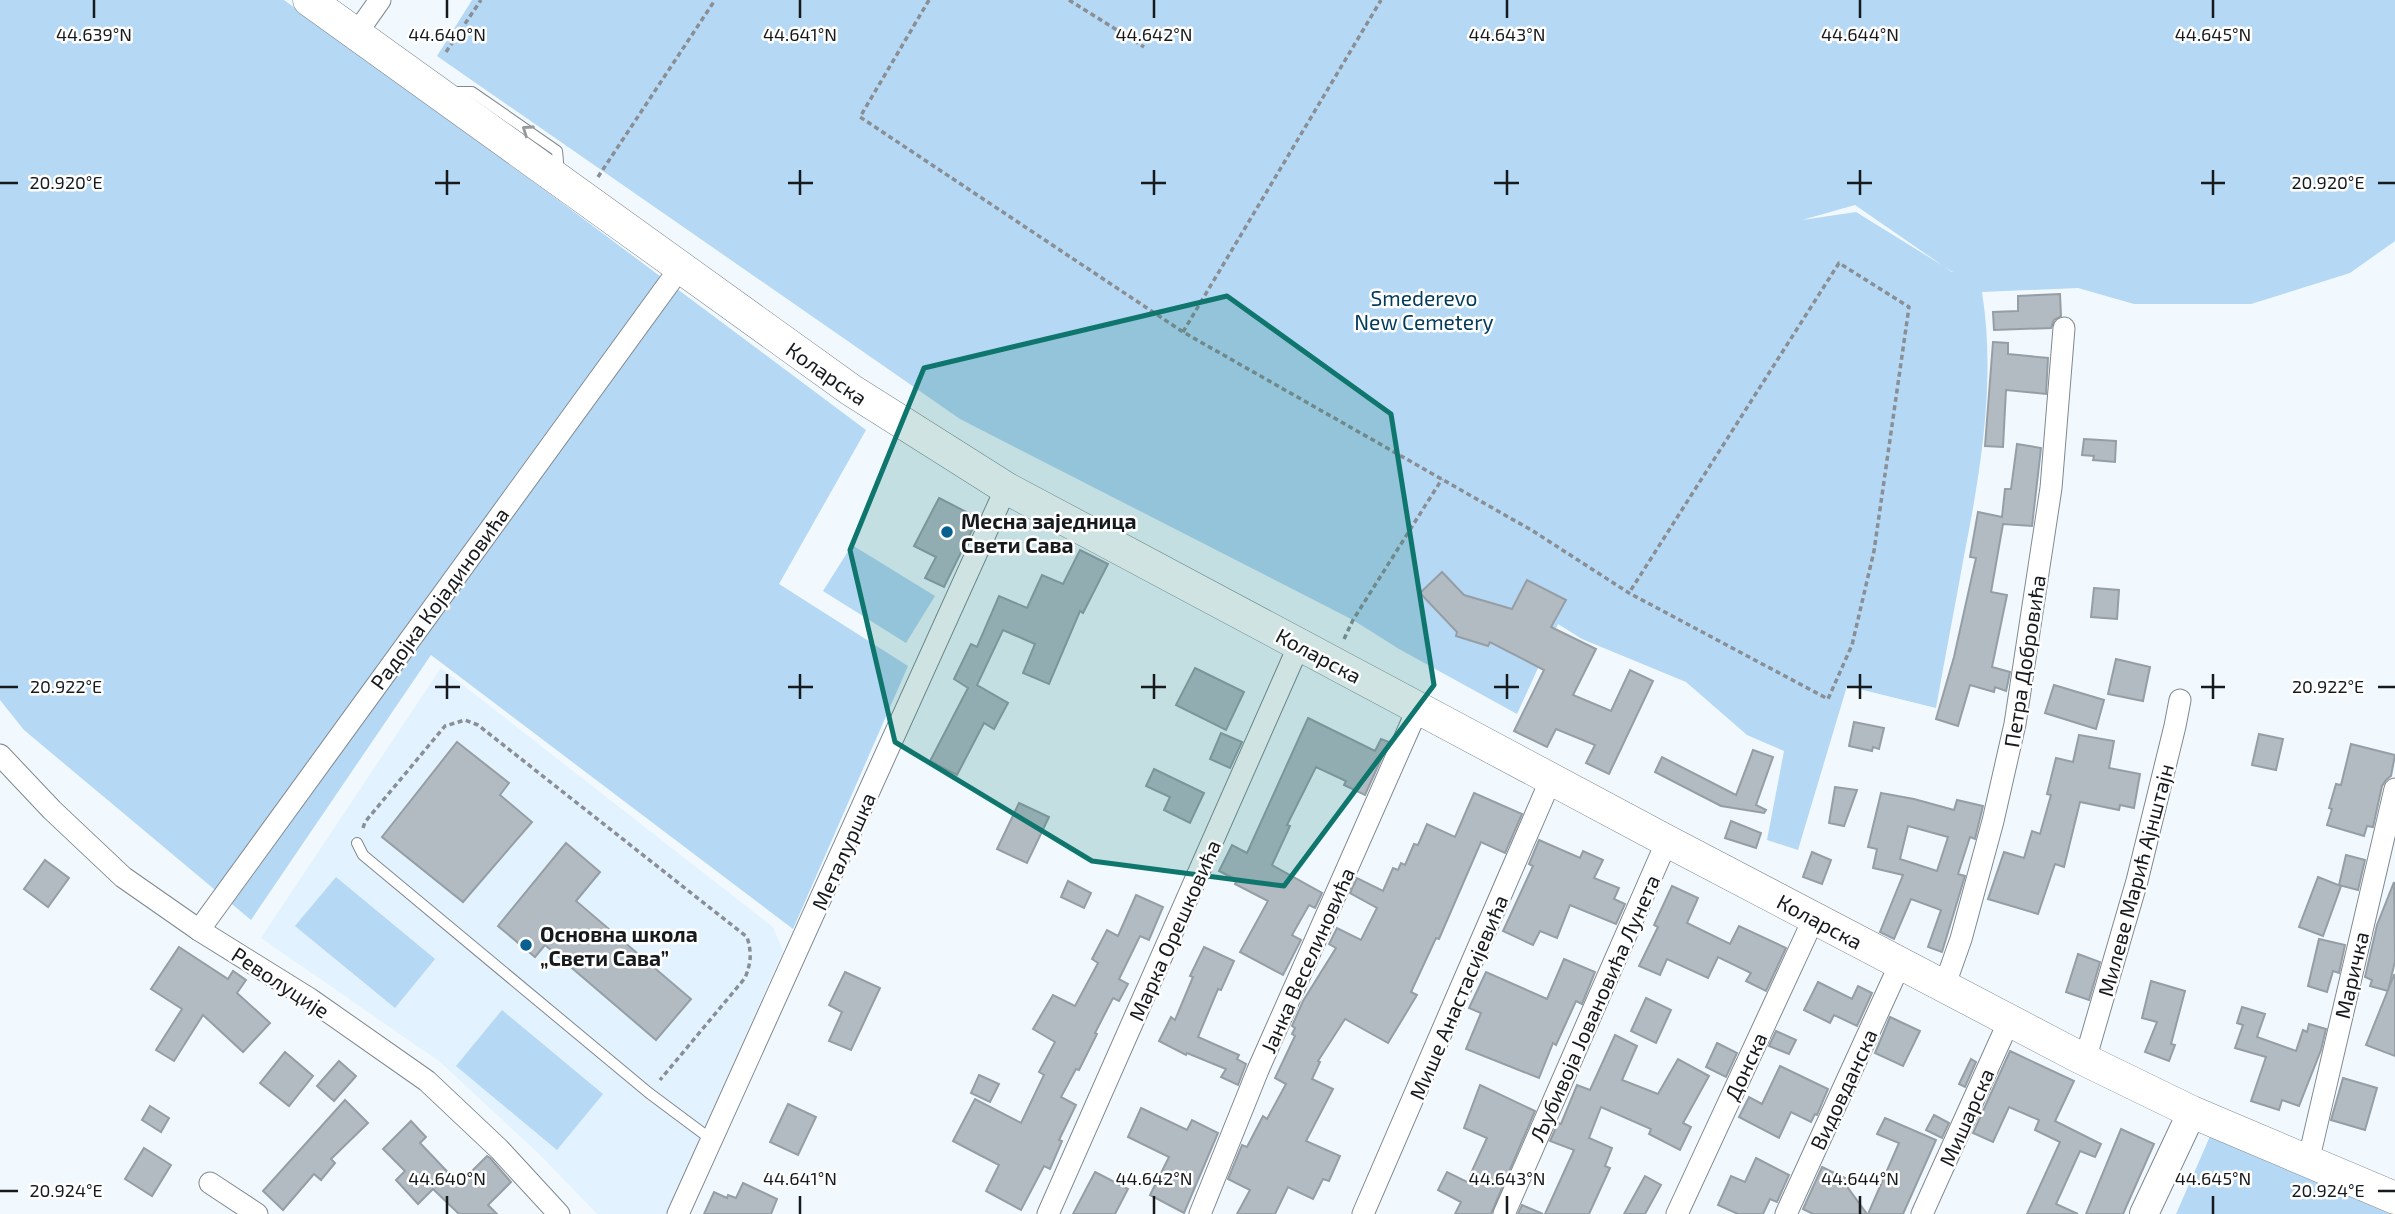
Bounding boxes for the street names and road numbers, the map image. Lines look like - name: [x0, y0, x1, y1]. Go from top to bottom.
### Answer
- street label: Коларска: [782, 336, 872, 410]
- street label: Радојка Којадиновића: [365, 502, 514, 695]
- street label: Петра Добровића: [1998, 573, 2050, 749]
- street label: Коларска: [1272, 622, 1366, 688]
- street label: Милеве Марић Ајнштајн: [2092, 761, 2179, 999]
- street label: Металуршка: [806, 788, 881, 914]
- street label: Марка Орешковића: [1123, 836, 1225, 1024]
- street label: Јанка Веселиновића: [1255, 863, 1359, 1057]
- street label: Љубивоја Јовановића Лунета: [1524, 871, 1665, 1146]
- street label: Коларска: [1773, 888, 1867, 954]
- street label: Мише Анастасијевића: [1404, 891, 1513, 1103]
- street label: Маричка: [2329, 929, 2373, 1021]
- street label: Револуције: [227, 941, 335, 1024]
- street label: Видовданска: [1804, 1025, 1882, 1153]
- street label: Донска: [1718, 1028, 1772, 1104]
- street label: Мишарска: [1933, 1064, 1999, 1170]

